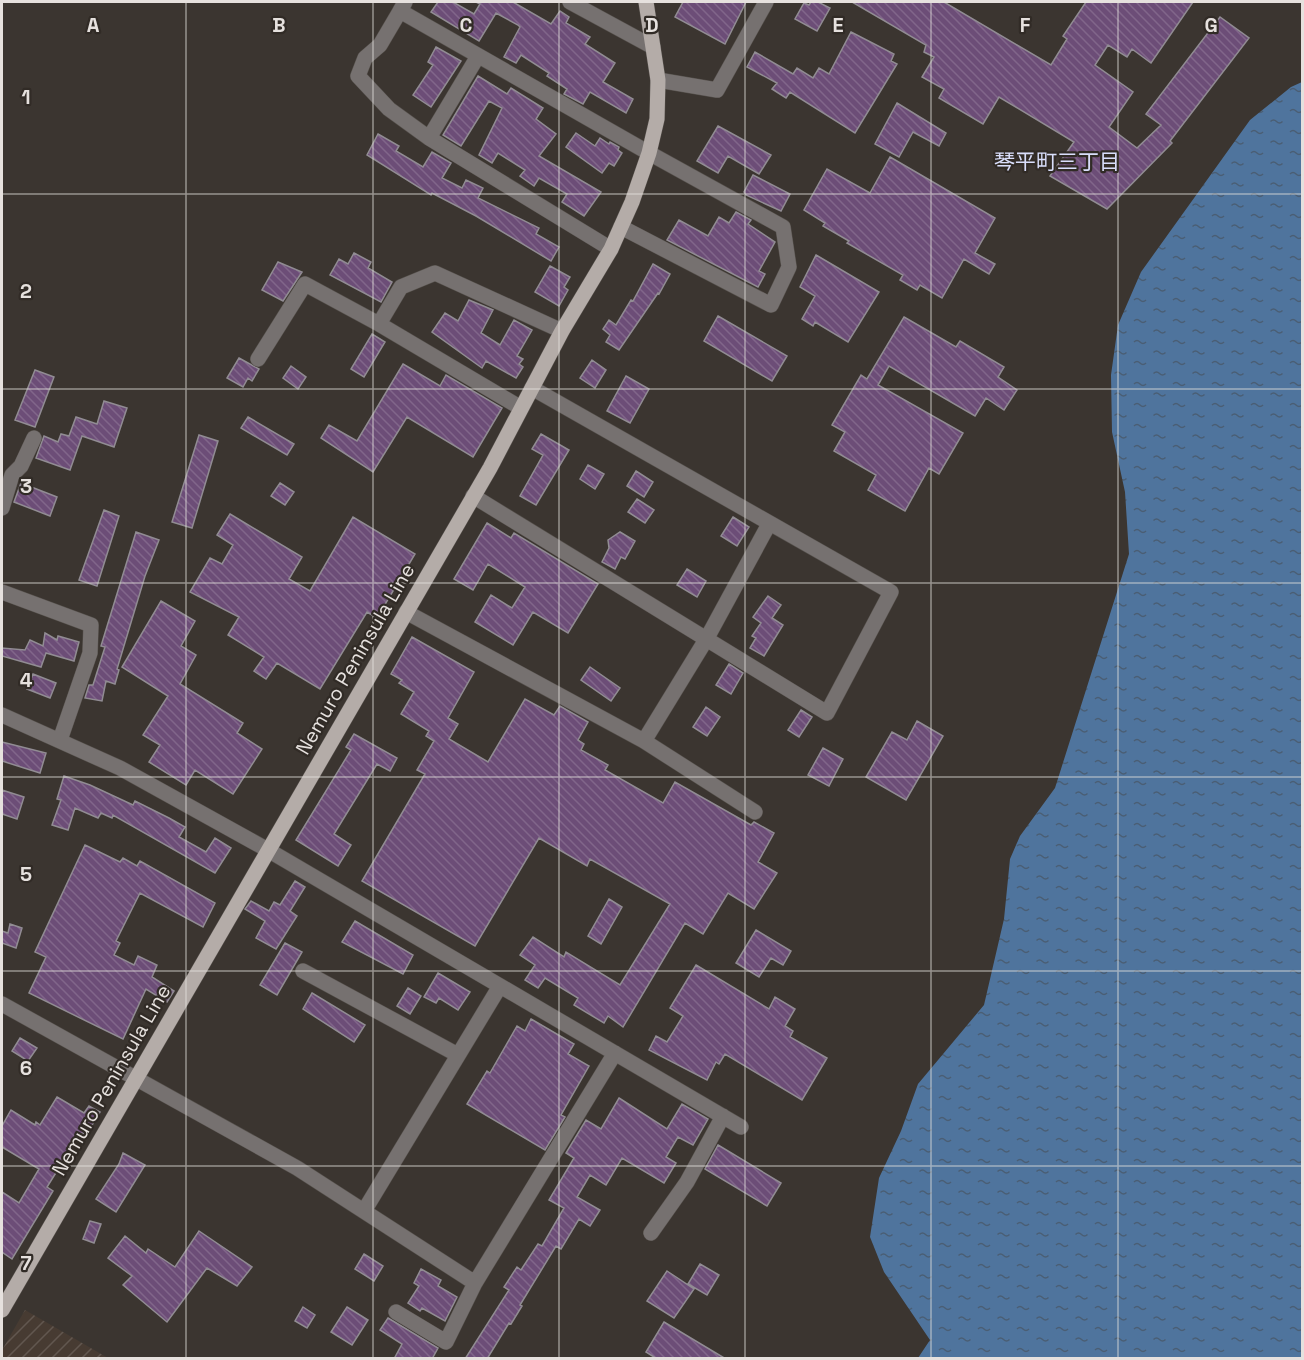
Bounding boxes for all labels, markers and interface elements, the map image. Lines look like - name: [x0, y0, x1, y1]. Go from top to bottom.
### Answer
- text: A: [87, 12, 100, 38]
- text: B: [272, 12, 286, 38]
- text: C: [460, 12, 473, 38]
- text: D: [645, 12, 659, 38]
- text: E: [832, 12, 844, 38]
- text: F: [1020, 12, 1031, 38]
- text: G: [1204, 12, 1218, 38]
- text: 1: [21, 84, 31, 110]
- district label: 琴平町三丁目: [994, 148, 1120, 175]
- text: 2: [20, 278, 32, 304]
- text: 3: [20, 473, 32, 499]
- street label: Nemuro Peninsula Line: [290, 559, 420, 759]
- text: 4: [20, 667, 33, 693]
- text: 5: [20, 861, 32, 887]
- street label: Nemuro Peninsula Line: [46, 980, 176, 1180]
- text: 6: [20, 1055, 32, 1081]
- text: 7: [20, 1250, 32, 1276]

